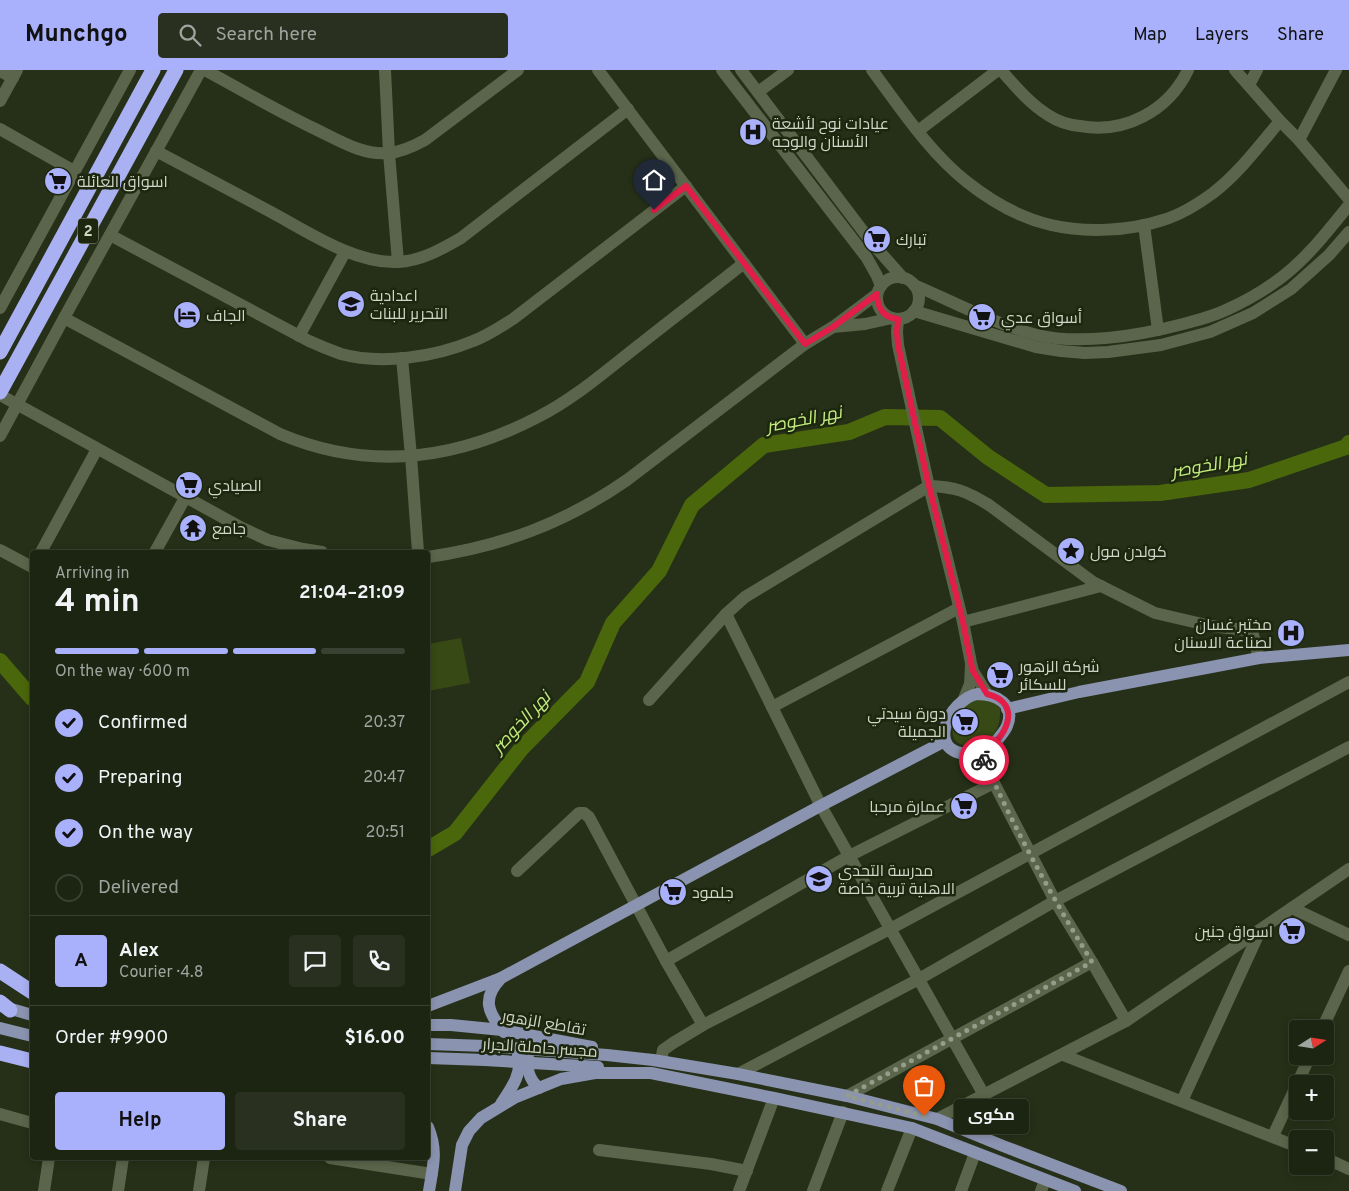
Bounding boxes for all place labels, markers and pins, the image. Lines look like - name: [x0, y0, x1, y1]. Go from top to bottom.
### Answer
- place label: عيادات نوح لأشعة الأسنان والوجه: [772, 115, 889, 153]
- hospital icon: عيادات نوح لأشعة الأسنان والوجه: [738, 117, 768, 147]
- pin: [633, 159, 675, 210]
- supermarket icon: اسواق العائلة: [43, 166, 73, 196]
- place label: اسواق العائلة: [77, 173, 168, 193]
- supermarket icon: تبارك: [862, 224, 892, 254]
- place label: تبارك: [896, 231, 927, 251]
- place label: اعدادية التحرير للبنات: [370, 287, 448, 325]
- school or university icon: اعدادية التحرير للبنات: [336, 289, 366, 319]
- hotel icon: الجاف: [172, 300, 202, 330]
- supermarket icon: أسواق عدي: [967, 302, 997, 332]
- place label: الجاف: [206, 307, 246, 327]
- place label: أسواق عدي: [1001, 308, 1082, 331]
- supermarket icon: الصيادي: [174, 470, 204, 500]
- place label: الصيادي: [208, 477, 262, 499]
- temple icon: جامع: [178, 513, 208, 543]
- place label: جامع: [212, 520, 246, 540]
- place icon: كولدن مول: [1056, 536, 1086, 566]
- place label: كولدن مول: [1090, 543, 1167, 563]
- place label: مختبر غسان لصناعة الاسنان: [1174, 616, 1272, 654]
- hospital icon: مختبر غسان لصناعة الاسنان: [1276, 618, 1306, 648]
- place label: شركة الزهور للسكائر: [1018, 658, 1099, 696]
- supermarket icon: شركة الزهور للسكائر: [985, 660, 1015, 690]
- place label: دورة سيدتي الجميلة: [867, 705, 946, 743]
- supermarket icon: دورة سيدتي الجميلة: [950, 707, 980, 737]
- supermarket icon: عمارة مرحبا: [949, 791, 979, 821]
- place label: عمارة مرحبا: [869, 798, 945, 818]
- place label: مدرسة التحدي الاهلية تربية خاصة: [838, 862, 955, 900]
- school or university icon: مدرسة التحدي الاهلية تربية خاصة: [804, 864, 834, 894]
- supermarket icon: جلمود: [658, 877, 688, 907]
- place label: جلمود: [692, 884, 734, 904]
- supermarket icon: اسواق جنين: [1277, 916, 1307, 946]
- place label: اسواق جنين: [1195, 923, 1273, 943]
- pin: [903, 1065, 945, 1116]
- callout: مكوى: [954, 1098, 1029, 1134]

